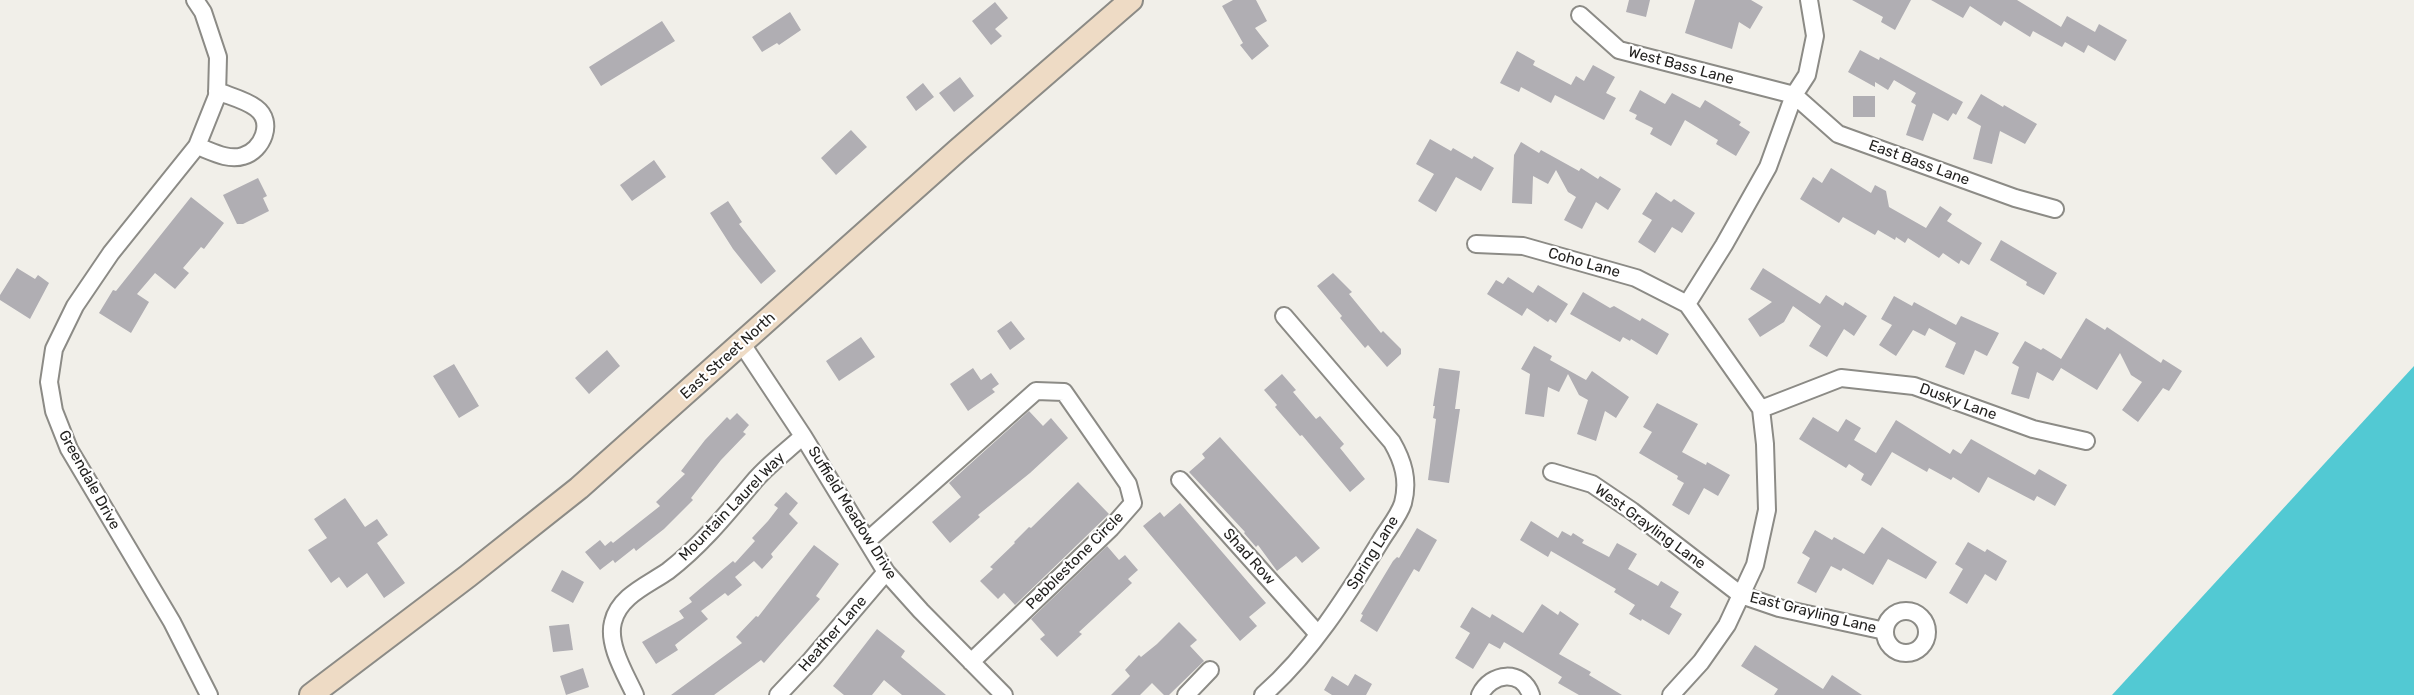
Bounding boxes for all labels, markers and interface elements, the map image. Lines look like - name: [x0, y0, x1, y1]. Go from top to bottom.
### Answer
- street label: West Bass Lane: [1626, 43, 1736, 89]
- street label: East Bass Lane: [1866, 136, 1972, 190]
- street label: Coho Lane: [1546, 244, 1622, 282]
- street label: East Street North: [677, 309, 779, 403]
- street label: Dusky Lane: [1917, 380, 1999, 424]
- street label: Greendale Drive: [54, 427, 124, 533]
- street label: Suffield Meadow Drive: [804, 443, 900, 583]
- street label: Mountain Laurel Way: [675, 449, 789, 565]
- street label: West Grayling Lane: [1591, 481, 1709, 573]
- street label: Pebblestone Circle: [1022, 508, 1128, 614]
- street label: Spring Lane: [1343, 513, 1403, 593]
- street label: Shad Row: [1219, 525, 1279, 589]
- street label: East Grayling Lane: [1748, 589, 1878, 637]
- street label: Heather Lane: [795, 593, 871, 675]

